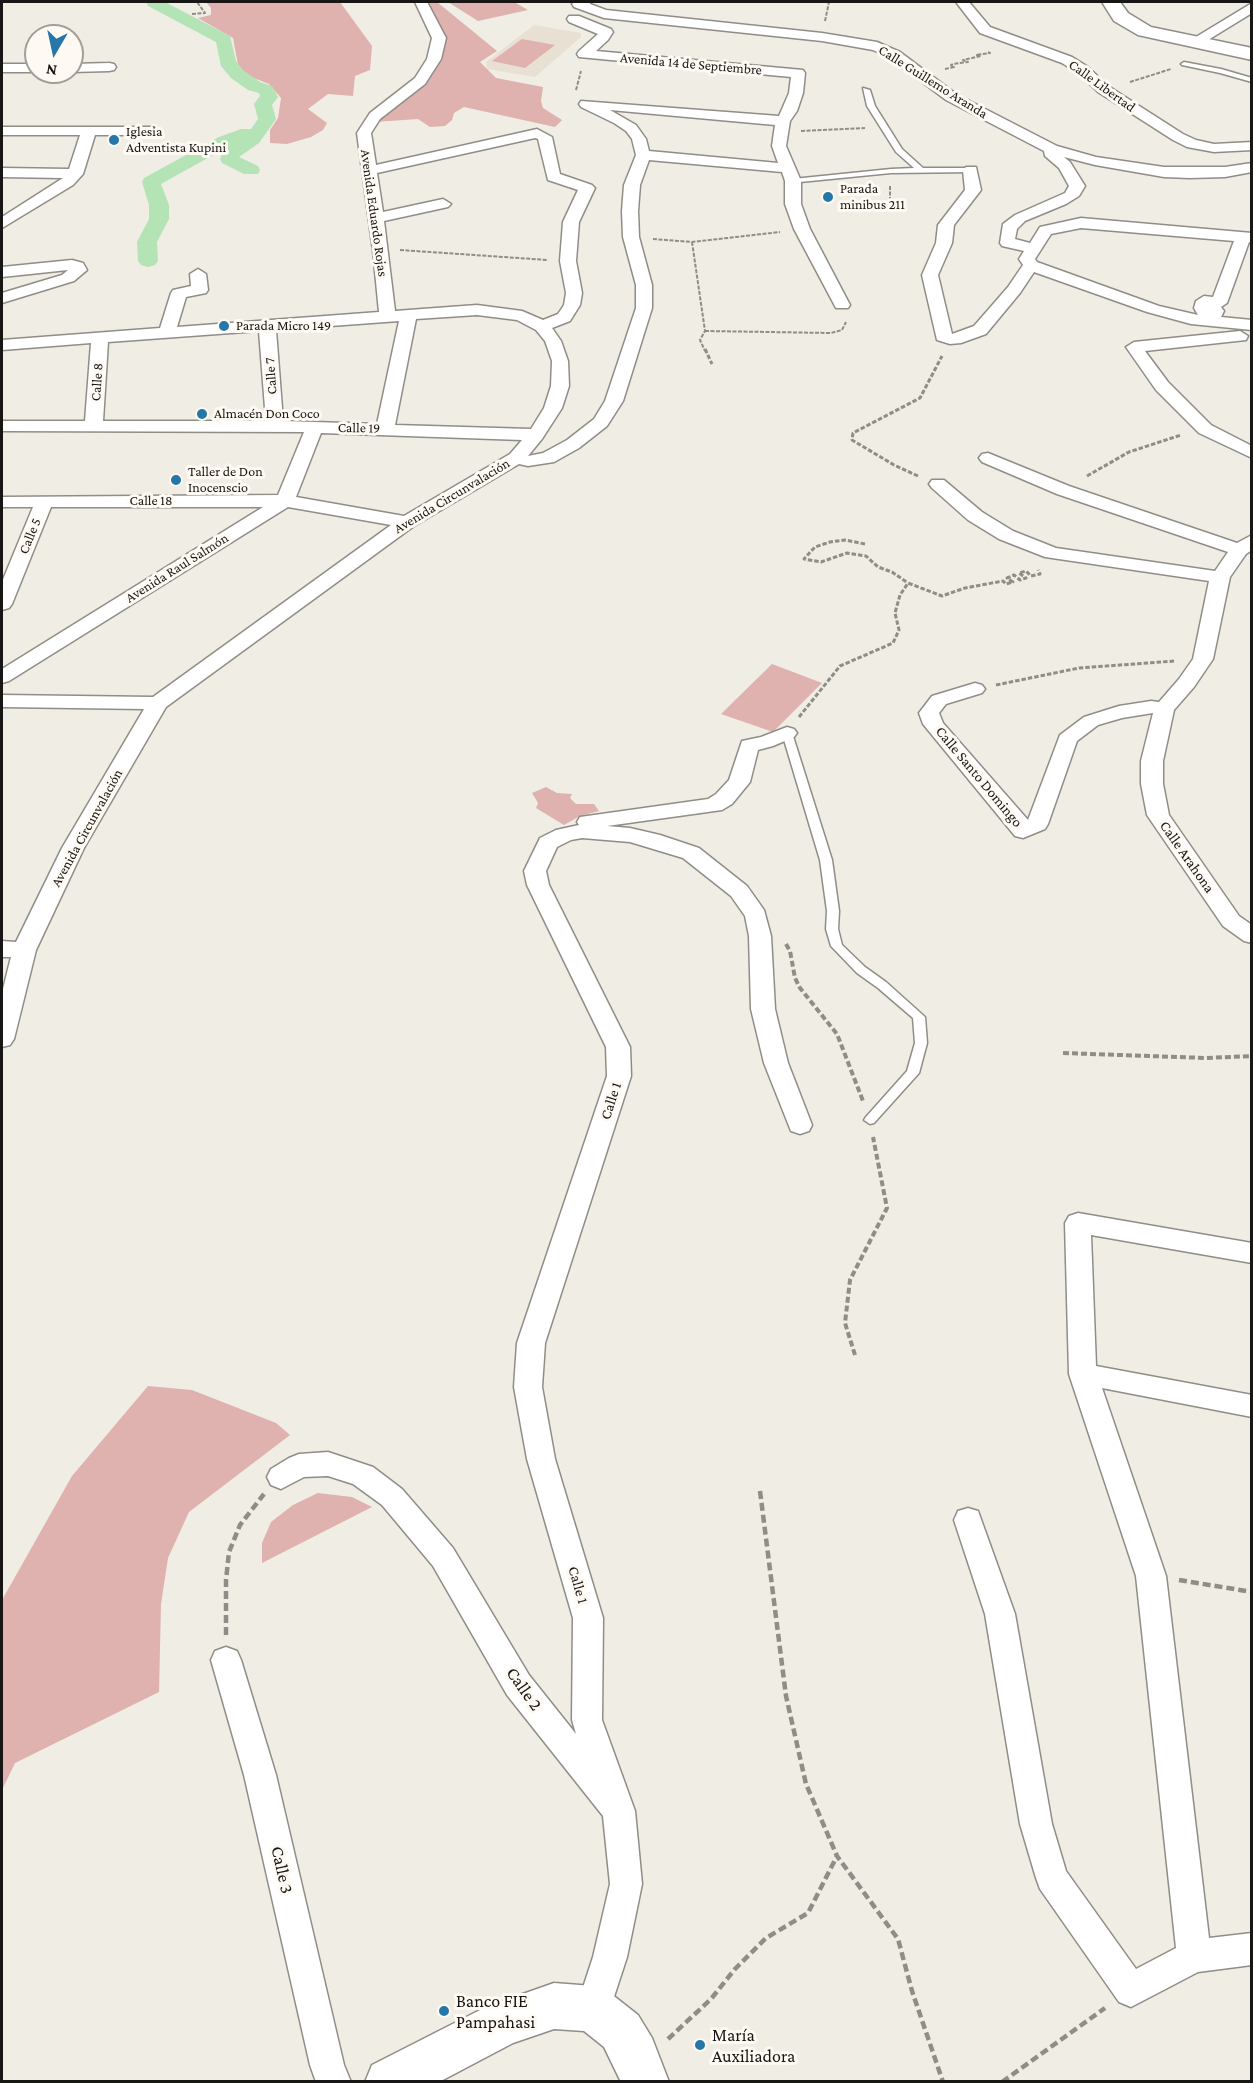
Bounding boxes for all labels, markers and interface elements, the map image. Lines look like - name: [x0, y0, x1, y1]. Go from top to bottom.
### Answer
- north arrow: [24, 24, 84, 84]
- street label: Calle Guillemo Aranda: [875, 42, 991, 122]
- street label: Avenida 14 de Septiembre: [619, 49, 763, 79]
- street label: Calle Libertad: [1065, 56, 1139, 116]
- text: N: [45, 61, 58, 80]
- place label: Iglesia Adventista Kupini: [126, 124, 226, 156]
- marker: Iglesia Adventista Kupini: [107, 133, 121, 147]
- street label: Avenida Eduardo Rojas: [357, 148, 391, 278]
- place label: Parada minibus 211: [840, 181, 905, 214]
- marker: Parada minibus 211: [821, 190, 835, 204]
- place label: Parada Micro 149: [236, 318, 331, 334]
- marker: Parada Micro 149: [217, 319, 231, 333]
- street label: Calle 7: [261, 357, 281, 395]
- street label: Calle 8: [87, 362, 107, 402]
- place label: Almacén Don Coco: [214, 406, 320, 422]
- marker: Almacén Don Coco: [195, 407, 209, 421]
- street label: Calle 19: [338, 419, 380, 437]
- street label: Avenida Circunvalación: [391, 455, 513, 537]
- place label: Taller de Don Inocenscio: [188, 464, 263, 496]
- marker: Taller de Don Inocenscio: [169, 473, 183, 487]
- street label: Calle 18: [130, 493, 172, 509]
- street label: Calle 5: [15, 516, 45, 556]
- street label: Avenida Raul Salmón: [122, 530, 232, 606]
- street label: Calle Santo Domingo: [932, 723, 1026, 831]
- street label: Avenida Circunvalación: [48, 766, 126, 890]
- street label: Calle Arahona: [1156, 817, 1218, 897]
- street label: Calle 1: [597, 1080, 625, 1122]
- street label: Calle 1: [564, 1564, 592, 1606]
- street label: Calle 2: [501, 1663, 547, 1715]
- street label: Calle 3: [266, 1844, 298, 1896]
- place label: Banco FIE Pampahasi: [456, 1990, 535, 2032]
- marker: Banco FIE Pampahasi: [437, 2004, 451, 2018]
- place label: María Auxiliadora: [712, 2024, 795, 2066]
- marker: María Auxiliadora: [693, 2038, 707, 2052]

